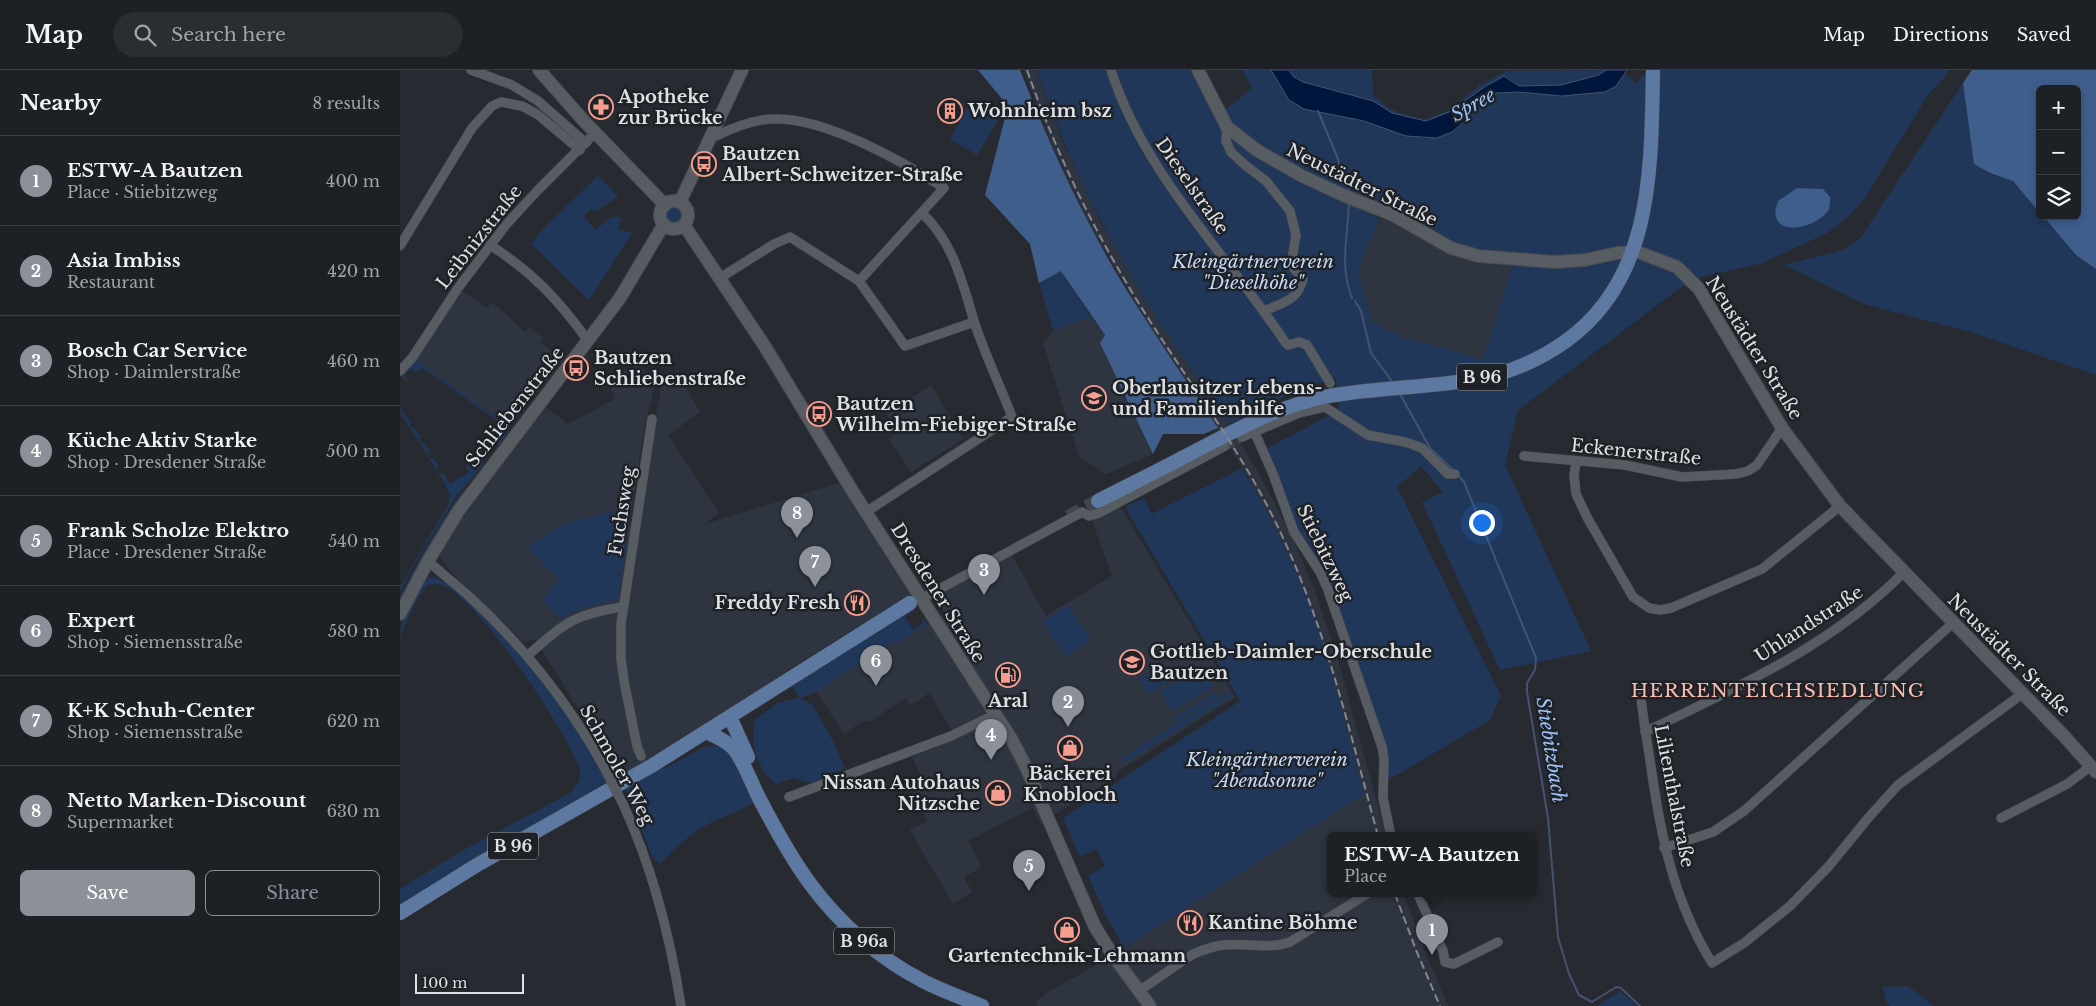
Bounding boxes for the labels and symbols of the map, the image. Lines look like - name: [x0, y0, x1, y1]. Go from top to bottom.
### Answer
- water label: Spree: [1447, 83, 1500, 127]
- place label: Apotheke zur Brücke: [617, 86, 723, 129]
- pharmacy icon: Apotheke zur Brücke: [588, 94, 614, 120]
- building icon: Wohnheim bsz: [937, 98, 963, 124]
- place label: Wohnheim bsz: [967, 100, 1112, 122]
- street label: Dieselstraße: [1151, 133, 1233, 239]
- street label: Neustädter Straße: [1283, 139, 1441, 231]
- place label: Bautzen Albert-Schweitzer-Straße: [721, 143, 963, 186]
- bus stop icon: Bautzen Albert-Schweitzer-Straße: [691, 151, 717, 177]
- street label: Leibnizstraße: [432, 181, 526, 293]
- park label: Kleingärtnerverein "Dieselhöhe": [1171, 251, 1334, 294]
- street label: Neustädter Straße: [1701, 272, 1807, 424]
- street label: Schliebenstraße: [461, 342, 569, 472]
- place label: Bautzen Schliebenstraße: [594, 347, 746, 390]
- bus stop icon: Bautzen Schliebenstraße: [563, 355, 589, 381]
- road number: B 96: [1457, 364, 1507, 390]
- place label: Oberlausitzer Lebens- und Familienhilfe: [1112, 377, 1323, 420]
- school or university icon: Oberlausitzer Lebens- und Familienhilfe: [1081, 385, 1107, 411]
- place label: Bautzen Wilhelm-Fiebiger-Straße: [835, 393, 1076, 436]
- bus stop icon: Bautzen Wilhelm-Fiebiger-Straße: [806, 401, 832, 427]
- street label: Eckenerstraße: [1570, 434, 1702, 470]
- street label: Fuchsweg: [604, 464, 640, 557]
- pin: 8: [781, 497, 813, 538]
- street label: Stiebitzweg: [1292, 501, 1358, 605]
- your location: [1469, 510, 1495, 536]
- street label: Dresdener Straße: [886, 519, 990, 667]
- pin: 7: [799, 546, 831, 587]
- pin: 3: [968, 554, 1000, 595]
- street label: Uhlandstraße: [1751, 581, 1867, 667]
- street label: Neustädter Straße: [1943, 589, 2075, 721]
- restaurant icon: Freddy Fresh: [844, 590, 870, 616]
- place label: Freddy Fresh: [715, 592, 840, 614]
- place label: Gottlieb-Daimler-Oberschule Bautzen: [1150, 641, 1432, 684]
- pin: 6: [860, 645, 892, 686]
- school or university icon: Gottlieb-Daimler-Oberschule Bautzen: [1119, 649, 1145, 675]
- fuel station icon: Aral: [995, 662, 1021, 688]
- district label: HERRENTEICHSIEDLUNG: [1631, 679, 1925, 702]
- pin: 2: [1052, 686, 1084, 727]
- place label: Aral: [987, 690, 1029, 712]
- water label: Stiebitzbach: [1531, 695, 1571, 805]
- street label: Schmoler Weg: [575, 701, 659, 829]
- pin: 4: [975, 719, 1007, 760]
- street label: Lilienthalstraße: [1649, 723, 1699, 869]
- shop icon: Bäckerei Knobloch: [1057, 735, 1083, 761]
- park label: Kleingärtnerverein "Abendsonne": [1185, 749, 1348, 792]
- place label: Bäckerei Knobloch: [1023, 763, 1117, 806]
- place label: Nissan Autohaus Nitzsche: [823, 772, 980, 815]
- shop icon: Nissan Autohaus Nitzsche: [985, 780, 1011, 806]
- road number: B 96: [488, 832, 538, 859]
- pin: 5: [1013, 850, 1045, 891]
- restaurant icon: Kantine Böhme: [1177, 910, 1203, 936]
- place label: Kantine Böhme: [1208, 912, 1358, 934]
- pin: 1: [1416, 914, 1448, 955]
- shop icon: Gartentechnik-Lehmann: [1054, 917, 1080, 943]
- road number: B 96a: [834, 928, 894, 954]
- place label: Gartentechnik-Lehmann: [948, 945, 1186, 967]
- scale bar: [415, 971, 524, 994]

